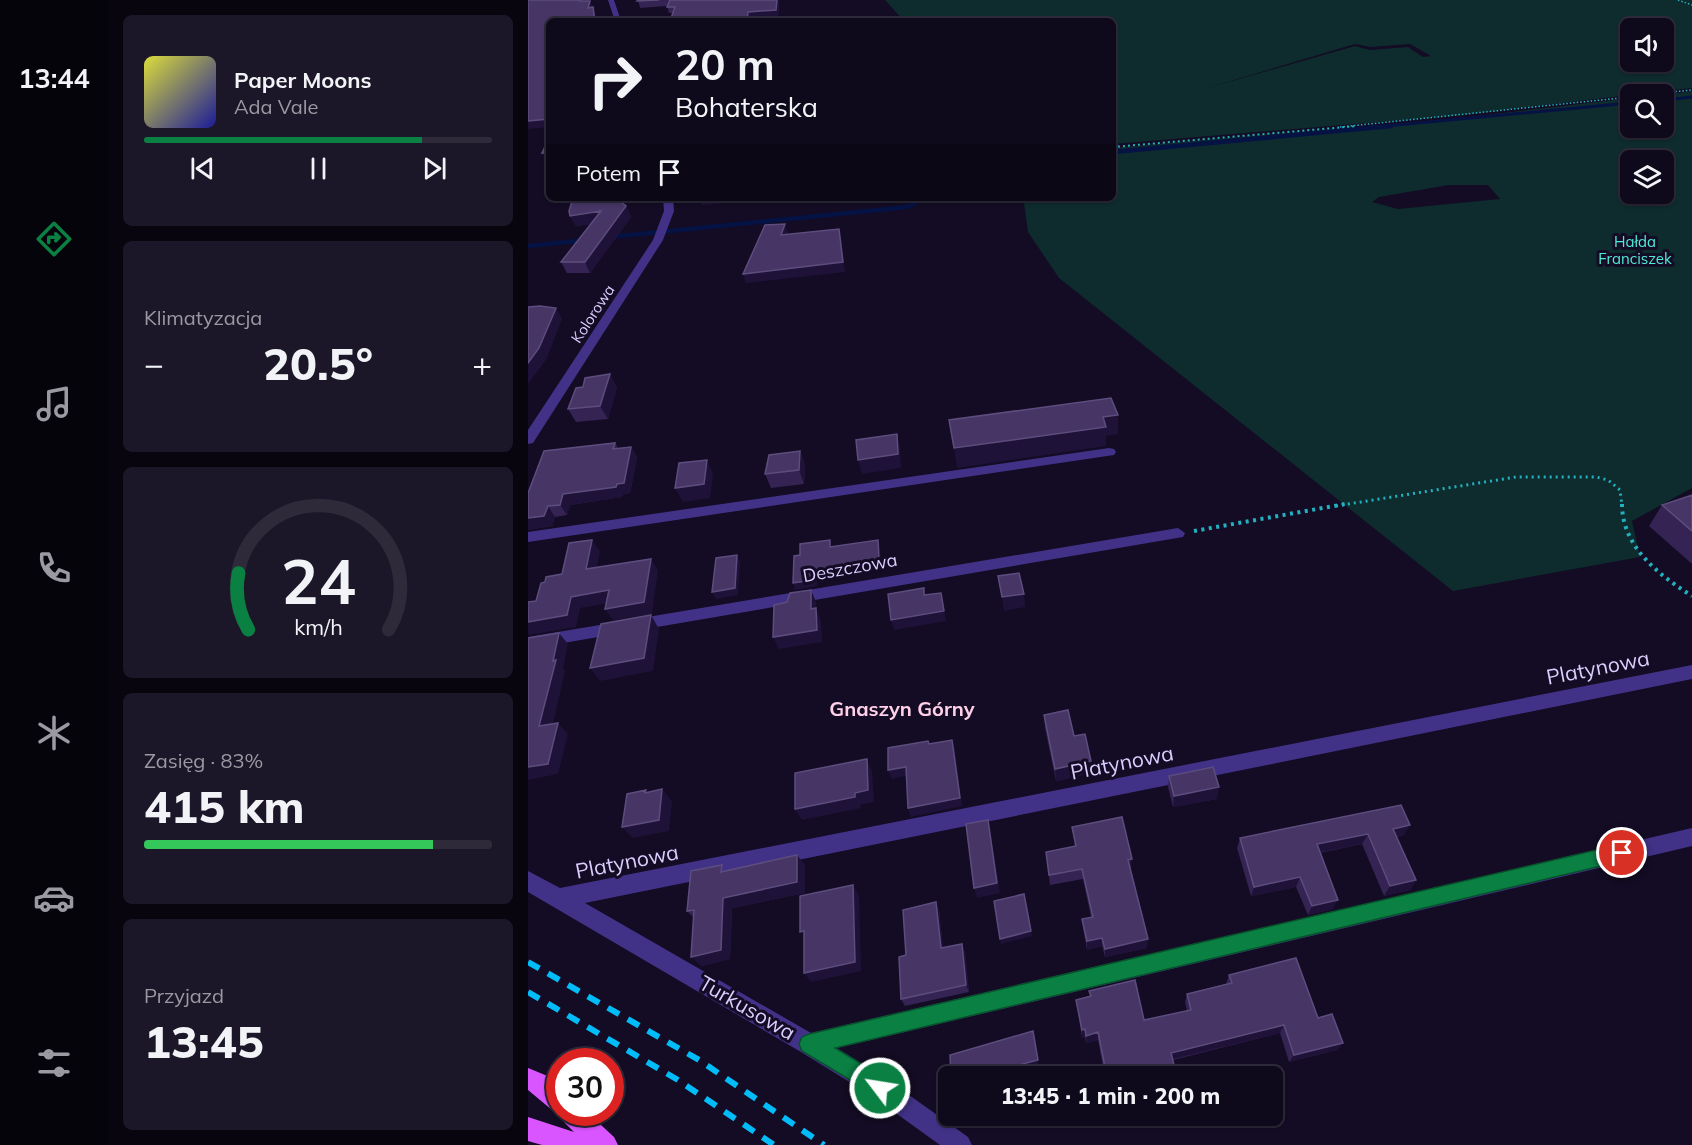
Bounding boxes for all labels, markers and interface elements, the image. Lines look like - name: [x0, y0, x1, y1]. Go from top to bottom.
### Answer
- map controls: [1620, 18, 1674, 204]
- button: sound: [1620, 18, 1674, 72]
- text: 20 m: [675, 38, 775, 91]
- icon: right: [576, 42, 654, 120]
- text: 13:44: [18, 61, 90, 95]
- text: Paper Moons: [234, 66, 372, 94]
- button: search: [1620, 84, 1674, 138]
- text: Bohaterska: [675, 90, 818, 124]
- text: Ada Vale: [234, 94, 318, 119]
- button: layers: [1620, 150, 1674, 204]
- icon: previous: [186, 152, 219, 185]
- icon: pause: [302, 152, 335, 185]
- icon: next: [418, 152, 451, 185]
- icon: arrive: [653, 156, 686, 189]
- text: Potem: [576, 159, 641, 187]
- icon: directions: [33, 218, 75, 260]
- park label: Hałda Franciszek: [1598, 232, 1672, 268]
- street label: Kolorowa: [567, 281, 618, 346]
- text: Klimatyzacja: [144, 305, 262, 330]
- text: 20.5°: [263, 335, 373, 391]
- text: −: [144, 343, 164, 384]
- text: +: [472, 343, 492, 384]
- icon: music: [33, 383, 75, 425]
- text: 24: [281, 541, 355, 620]
- icon: phone: [33, 547, 75, 589]
- street label: Deszczowa: [801, 548, 899, 587]
- text: km/h: [294, 613, 342, 640]
- street label: Platynowa: [1544, 644, 1652, 690]
- district label: Gnaszyn Górny: [829, 696, 975, 721]
- icon: climate: [33, 712, 75, 754]
- street label: Platynowa: [1068, 739, 1176, 785]
- text: Zasięg · 83%: [144, 748, 263, 773]
- text: 415 km: [144, 778, 305, 834]
- pin: [1596, 827, 1647, 878]
- icon: arrive: [1605, 836, 1638, 869]
- street label: Platynowa: [573, 838, 681, 884]
- icon: car: [33, 877, 75, 919]
- street label: Turkusowa: [695, 969, 800, 1045]
- text: Przyjazd: [144, 983, 224, 1008]
- text: 13:45: [144, 1013, 264, 1069]
- icon: filters: [33, 1042, 75, 1084]
- speed limit sign: 30: [546, 1048, 624, 1126]
- position arrow: [848, 1056, 912, 1120]
- text: 13:45 · 1 min · 200 m: [1001, 1082, 1220, 1110]

